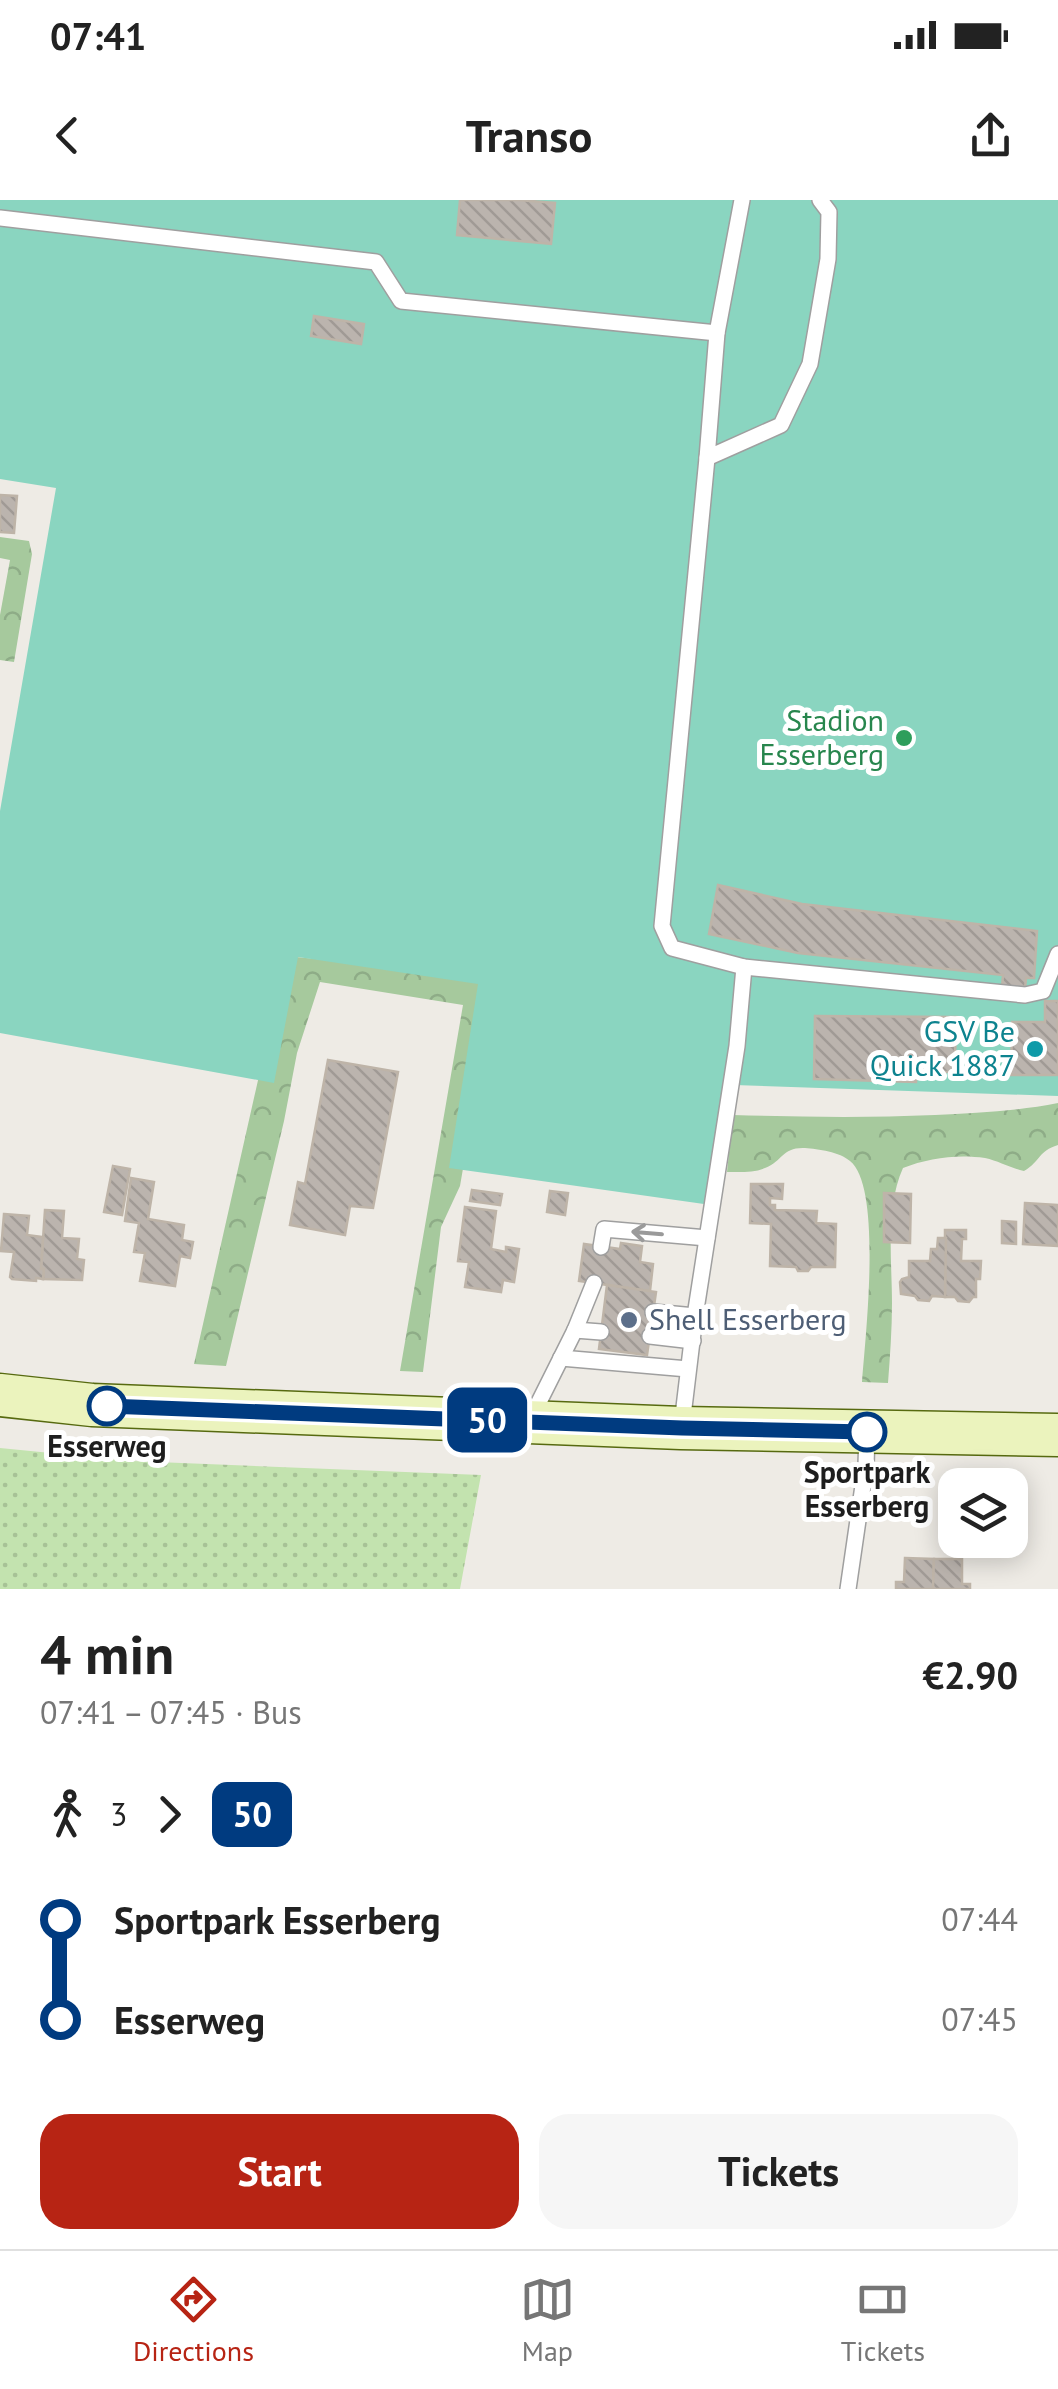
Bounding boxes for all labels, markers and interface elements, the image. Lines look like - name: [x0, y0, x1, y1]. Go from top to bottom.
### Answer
- text: 07:41: [50, 11, 146, 60]
- text: Transo: [466, 106, 592, 164]
- icon: back: [40, 108, 95, 163]
- icon: share: [963, 108, 1018, 163]
- place label: Stadion Esserberg: [759, 700, 884, 773]
- marker: Stadion Esserberg: [893, 727, 915, 749]
- place label: GSV Be Quick 1887: [870, 1011, 1015, 1084]
- marker: GSV Be Quick 1887: [1024, 1038, 1046, 1060]
- one-way arrow: [631, 1223, 663, 1242]
- place label: Shell Esserberg: [649, 1299, 847, 1338]
- marker: Shell Esserberg: [618, 1309, 640, 1331]
- marker: Esserweg: [88, 1387, 126, 1425]
- line badge: 50: [442, 1388, 532, 1452]
- text: 50: [467, 1397, 507, 1443]
- marker: Sportpark Esserberg: [848, 1413, 886, 1451]
- place label: Esserweg: [47, 1426, 167, 1465]
- place label: Sportpark Esserberg: [804, 1452, 930, 1525]
- map controls: [938, 1468, 1028, 1558]
- button: layers: [938, 1468, 1028, 1558]
- text: 4 min: [40, 1618, 174, 1689]
- text: €2.90: [922, 1650, 1018, 1699]
- text: 07:41 – 07:45 · Bus: [40, 1691, 302, 1733]
- icon: walk: [40, 1787, 95, 1842]
- icon: forward: [142, 1787, 197, 1842]
- text: 50: [232, 1791, 272, 1837]
- text: 3: [110, 1793, 127, 1835]
- text: Sportpark Esserberg: [114, 1895, 441, 1944]
- text: 07:44: [941, 1898, 1018, 1940]
- text: Esserweg: [114, 1995, 265, 2044]
- text: 07:45: [941, 1998, 1018, 2040]
- button: Start: [40, 2114, 519, 2229]
- button: Tickets: [539, 2114, 1018, 2229]
- tab: Directions: [133, 2272, 254, 2369]
- tab: Map: [520, 2272, 575, 2369]
- tab: Tickets: [841, 2272, 925, 2369]

